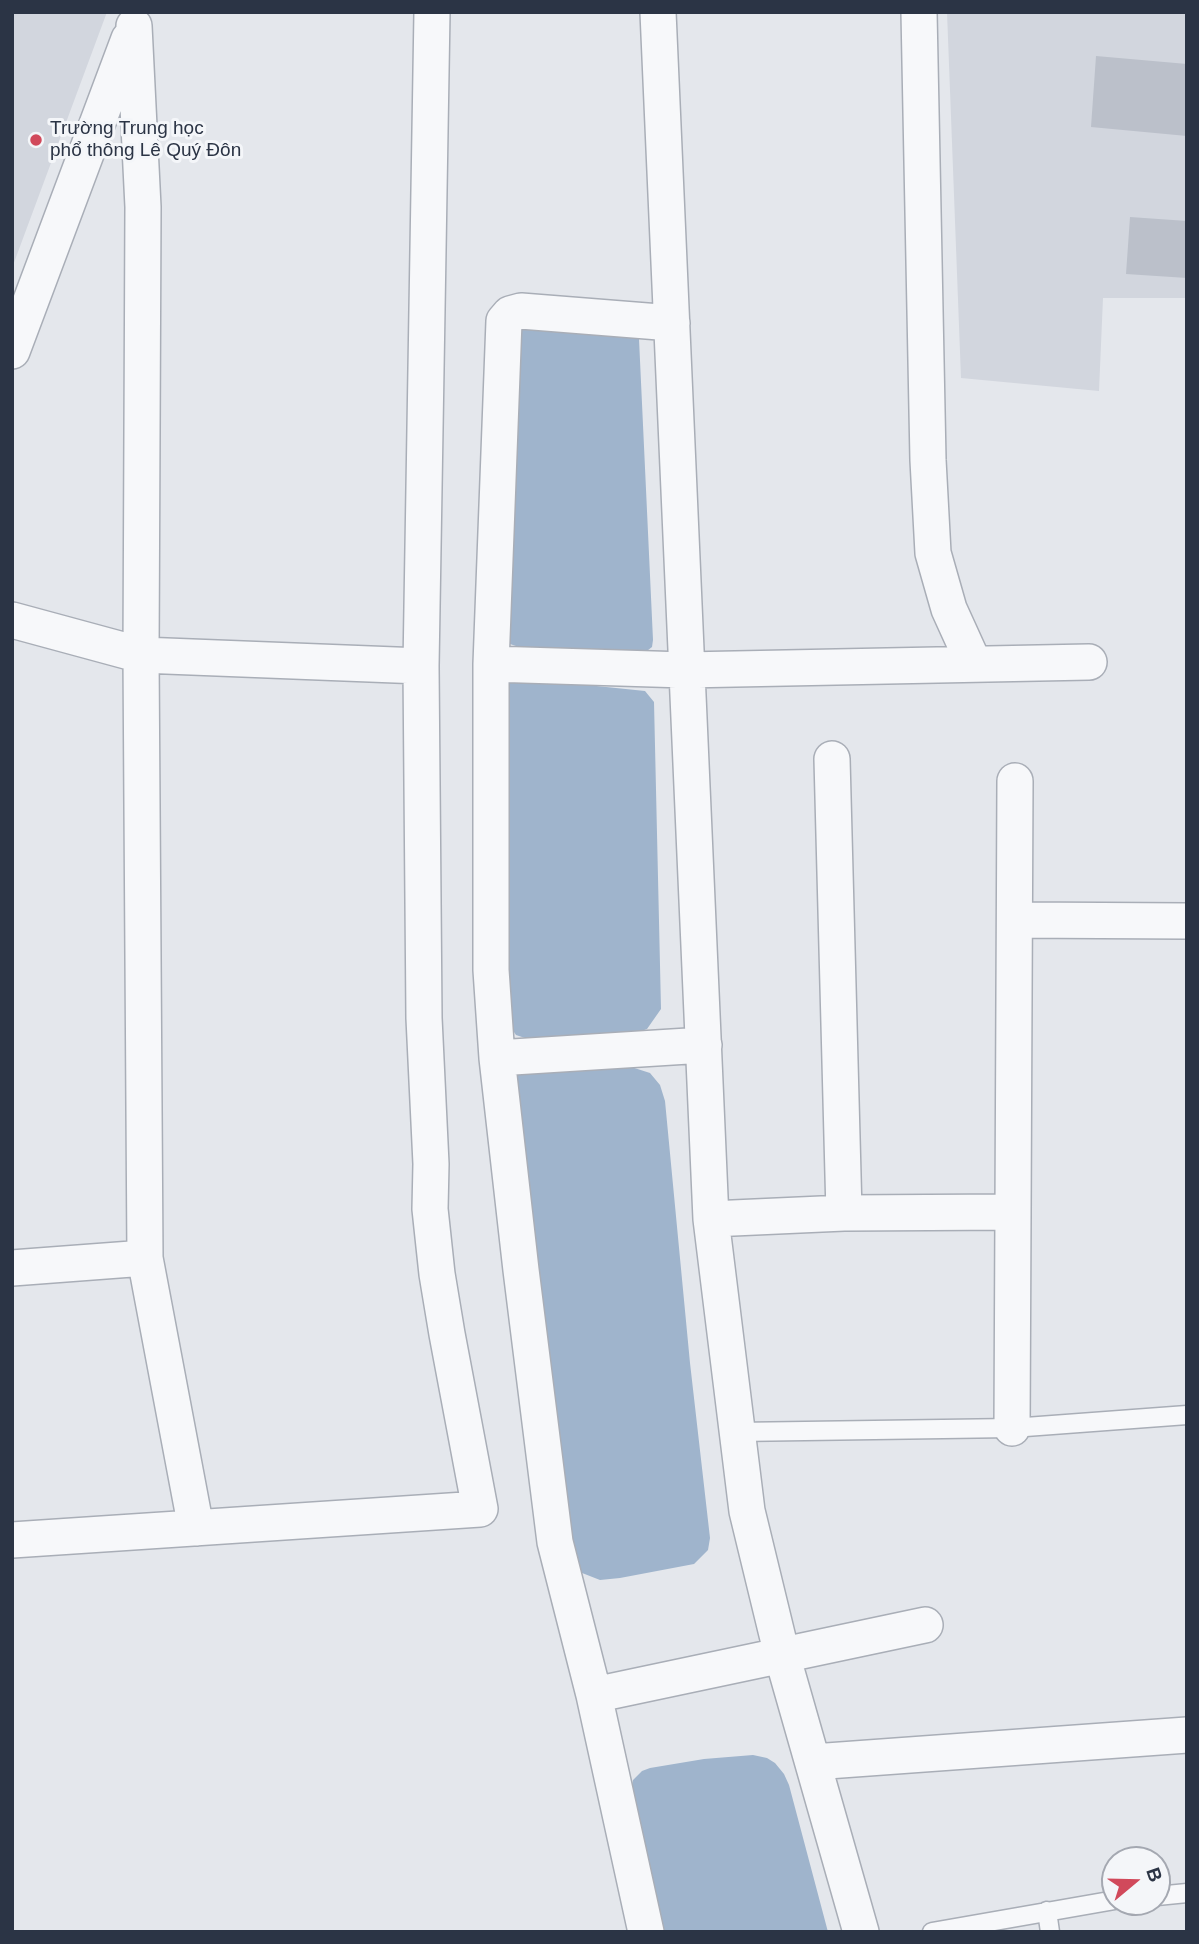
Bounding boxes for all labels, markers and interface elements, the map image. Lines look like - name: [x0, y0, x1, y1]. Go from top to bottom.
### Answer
- place label: Trường Trung học phổ thông Lê Quý Đôn: [50, 118, 241, 162]
- marker: Trường Trung học phổ thông Lê Quý Đôn: [28, 132, 44, 148]
- north arrow: [1101, 1846, 1171, 1916]
- text: B: [1142, 1865, 1167, 1885]

